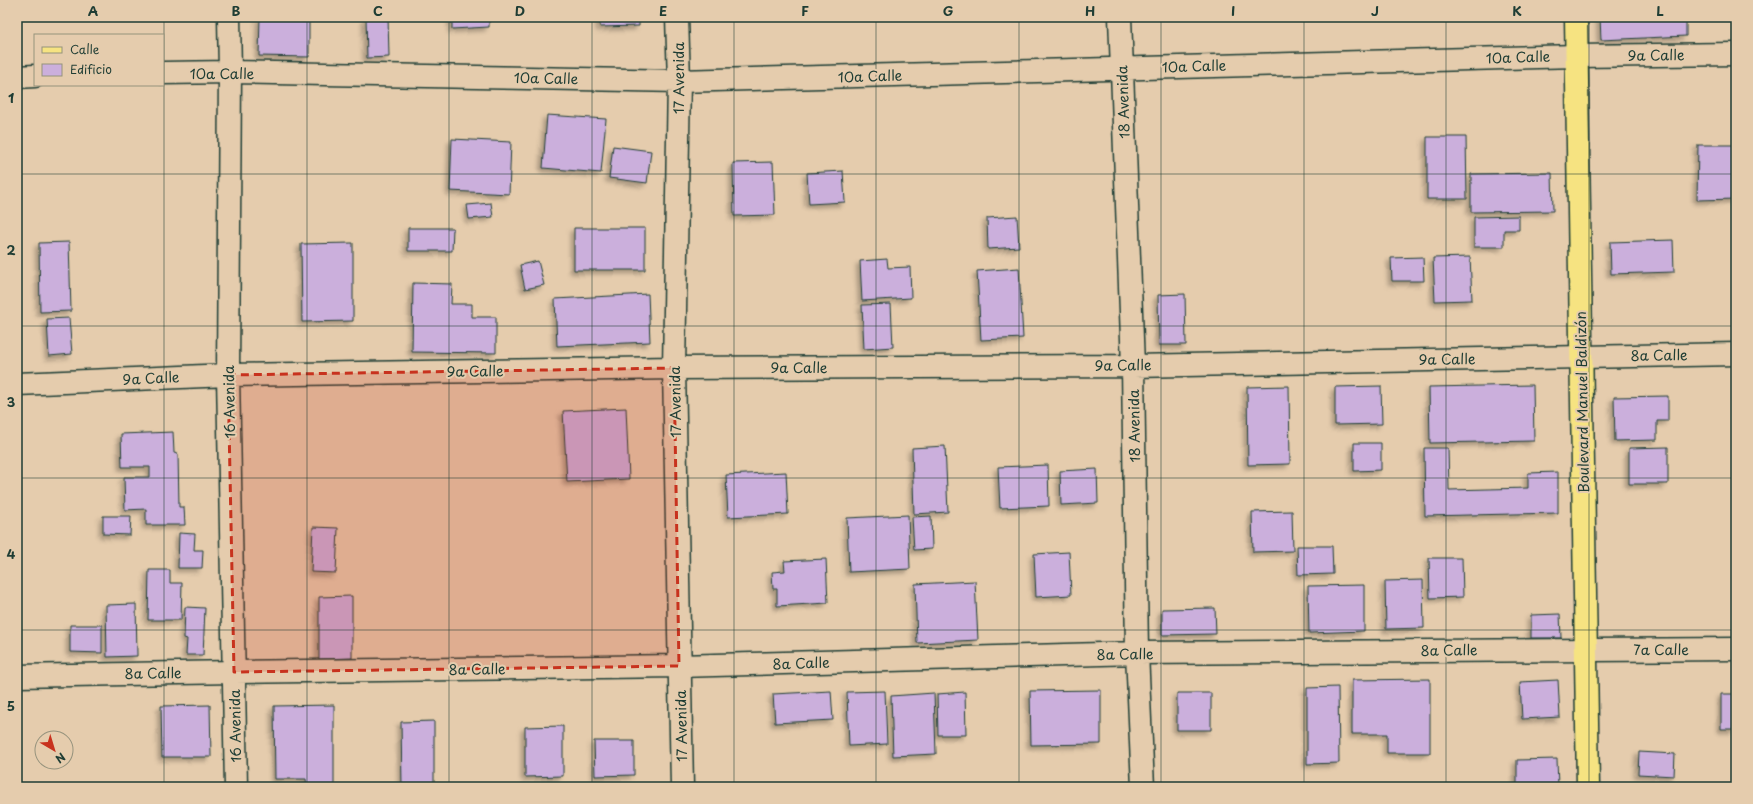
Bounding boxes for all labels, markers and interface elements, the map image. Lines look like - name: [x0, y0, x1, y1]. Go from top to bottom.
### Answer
- text: A: [88, 1, 98, 20]
- text: B: [232, 1, 241, 20]
- text: C: [373, 1, 383, 20]
- text: D: [515, 1, 525, 20]
- text: E: [659, 1, 667, 20]
- text: F: [801, 1, 809, 20]
- text: G: [943, 1, 953, 20]
- text: H: [1085, 1, 1095, 20]
- text: I: [1231, 1, 1235, 20]
- text: J: [1371, 1, 1379, 20]
- text: K: [1512, 1, 1522, 20]
- text: L: [1656, 1, 1664, 20]
- legend: [34, 34, 164, 86]
- text: Calle: [70, 40, 100, 58]
- street label: 17 Avenida: [668, 42, 689, 114]
- street label: 9a Calle: [1627, 44, 1685, 66]
- street label: 10a Calle: [1485, 45, 1551, 69]
- street label: 10a Calle: [1161, 54, 1227, 78]
- text: Edificio: [70, 60, 112, 78]
- street label: 10a Calle: [190, 63, 255, 84]
- street label: 10a Calle: [837, 64, 903, 88]
- street label: 18 Avenida: [1111, 65, 1135, 139]
- street label: 10a Calle: [514, 67, 579, 89]
- text: 1: [8, 88, 14, 107]
- text: 2: [6, 240, 16, 259]
- street label: Boulevard Manuel Baldizón: [1570, 311, 1594, 493]
- street label: 8a Calle: [1630, 344, 1688, 366]
- street label: 9a Calle: [1418, 348, 1476, 370]
- street label: 9a Calle: [1094, 354, 1152, 376]
- street label: 9a Calle: [771, 357, 828, 378]
- street label: 9a Calle: [446, 360, 504, 382]
- street label: 16 Avenida: [218, 365, 240, 439]
- street label: 9a Calle: [122, 366, 180, 390]
- street label: 17 Avenida: [664, 366, 686, 438]
- street label: 18 Avenida: [1123, 389, 1145, 463]
- text: 3: [7, 392, 16, 411]
- text: 4: [7, 544, 16, 563]
- street label: 8a Calle: [1420, 639, 1478, 661]
- street label: 7a Calle: [1633, 639, 1689, 660]
- street label: 8a Calle: [1096, 643, 1154, 665]
- street label: 8a Calle: [772, 651, 830, 674]
- street label: 8a Calle: [448, 658, 506, 680]
- street label: 8a Calle: [124, 662, 182, 684]
- street label: 16 Avenida: [224, 689, 246, 763]
- street label: 17 Avenida: [670, 690, 692, 762]
- text: 5: [7, 696, 15, 715]
- north arrow: [34, 730, 74, 770]
- text: N: [52, 749, 69, 768]

